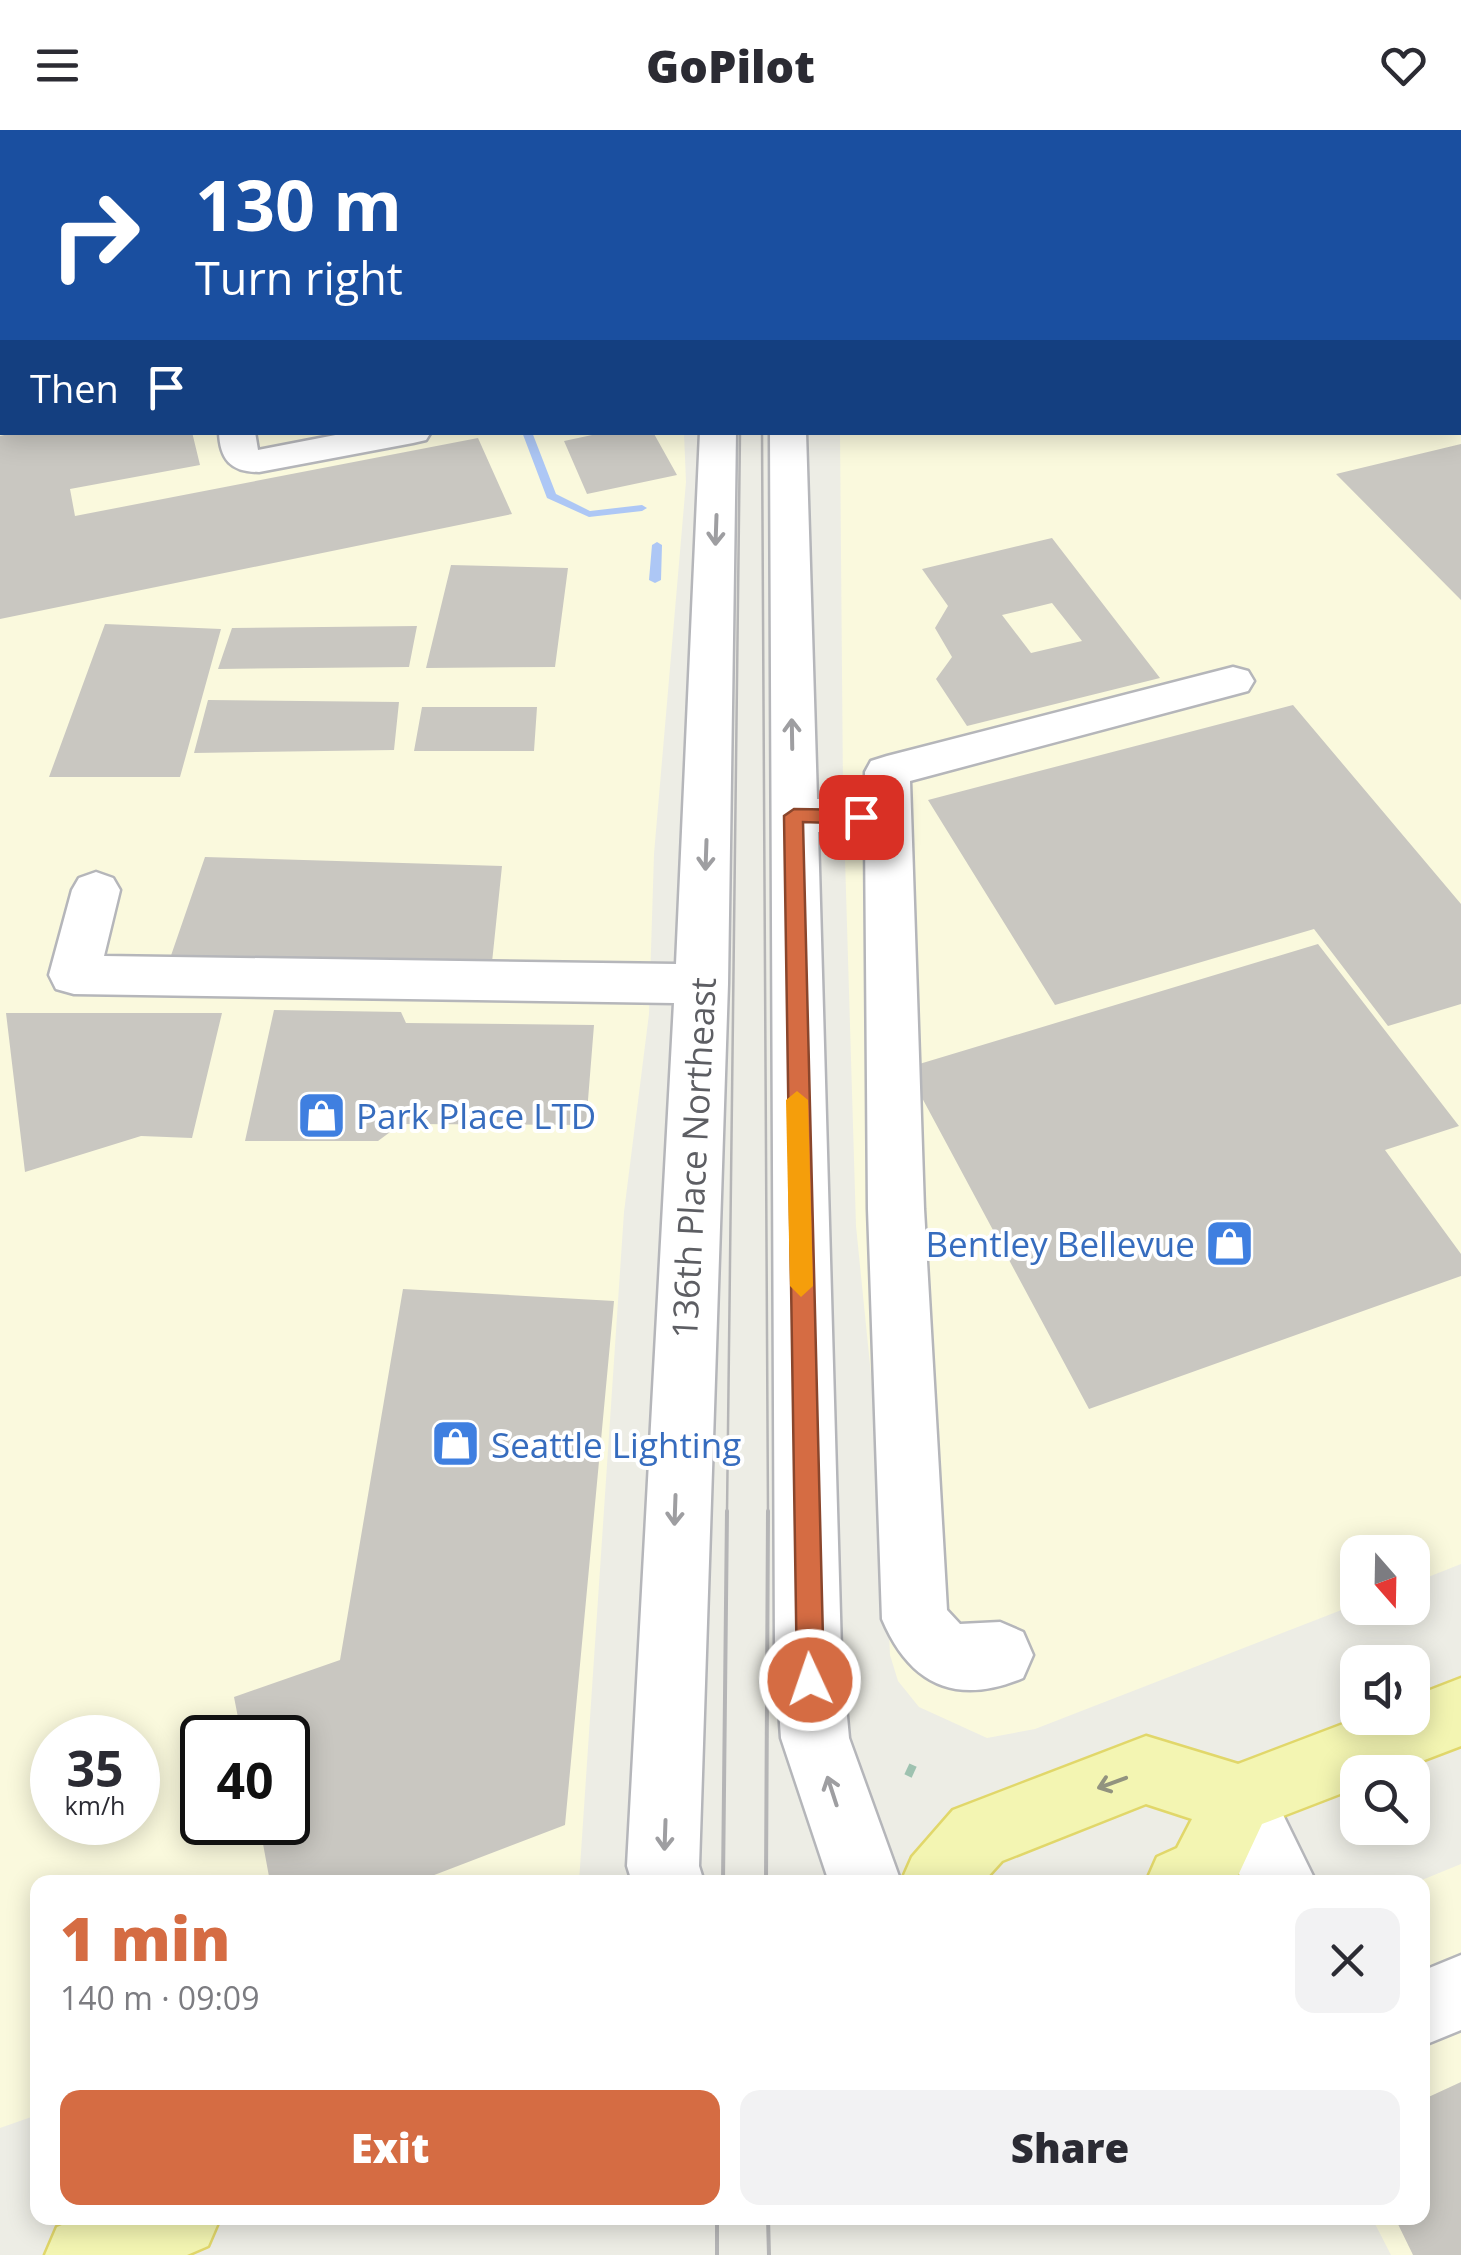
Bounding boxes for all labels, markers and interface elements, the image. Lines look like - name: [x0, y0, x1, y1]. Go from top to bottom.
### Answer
- text: GoPilot: [646, 35, 815, 96]
- icon: menu: [30, 38, 85, 93]
- icon: heart: [1376, 38, 1431, 93]
- text: 130 m: [195, 156, 402, 252]
- icon: right: [30, 170, 160, 300]
- text: Turn right: [195, 247, 403, 308]
- icon: arrive: [139, 360, 194, 415]
- text: Then: [30, 362, 119, 414]
- one-way arrow: [706, 513, 725, 545]
- one-way arrow: [783, 718, 802, 750]
- pin: [819, 775, 904, 860]
- icon: arrive: [834, 790, 889, 845]
- one-way arrow: [697, 838, 716, 870]
- street label: 136th Place Northeast: [660, 976, 726, 1340]
- shop icon: Park Place LTD: [295, 1089, 347, 1141]
- place label: Park Place LTD: [356, 1092, 596, 1139]
- shop icon: Bentley Bellevue: [1204, 1217, 1256, 1269]
- place label: Bentley Bellevue: [925, 1220, 1195, 1267]
- shop icon: Seattle Lighting: [430, 1418, 482, 1470]
- place label: Seattle Lighting: [491, 1421, 741, 1468]
- one-way arrow: [666, 1493, 685, 1525]
- north arrow: [1340, 1535, 1430, 1625]
- map controls: [1340, 1535, 1430, 1845]
- position arrow: [758, 1628, 862, 1732]
- button: sound: [1340, 1645, 1430, 1735]
- speed limit sign: 40: [180, 1715, 310, 1845]
- text: 35: [66, 1734, 124, 1802]
- button: search: [1340, 1755, 1430, 1845]
- one-way arrow: [821, 1775, 839, 1807]
- one-way arrow: [1097, 1775, 1128, 1793]
- text: km/h: [65, 1788, 125, 1822]
- one-way arrow: [655, 1818, 674, 1850]
- text: 1 min: [60, 1897, 230, 1979]
- button: close: [1295, 1908, 1400, 2013]
- text: 140 m · 09:09: [60, 1976, 259, 2019]
- button: Exit: [60, 2090, 720, 2205]
- button: Share: [740, 2090, 1400, 2205]

